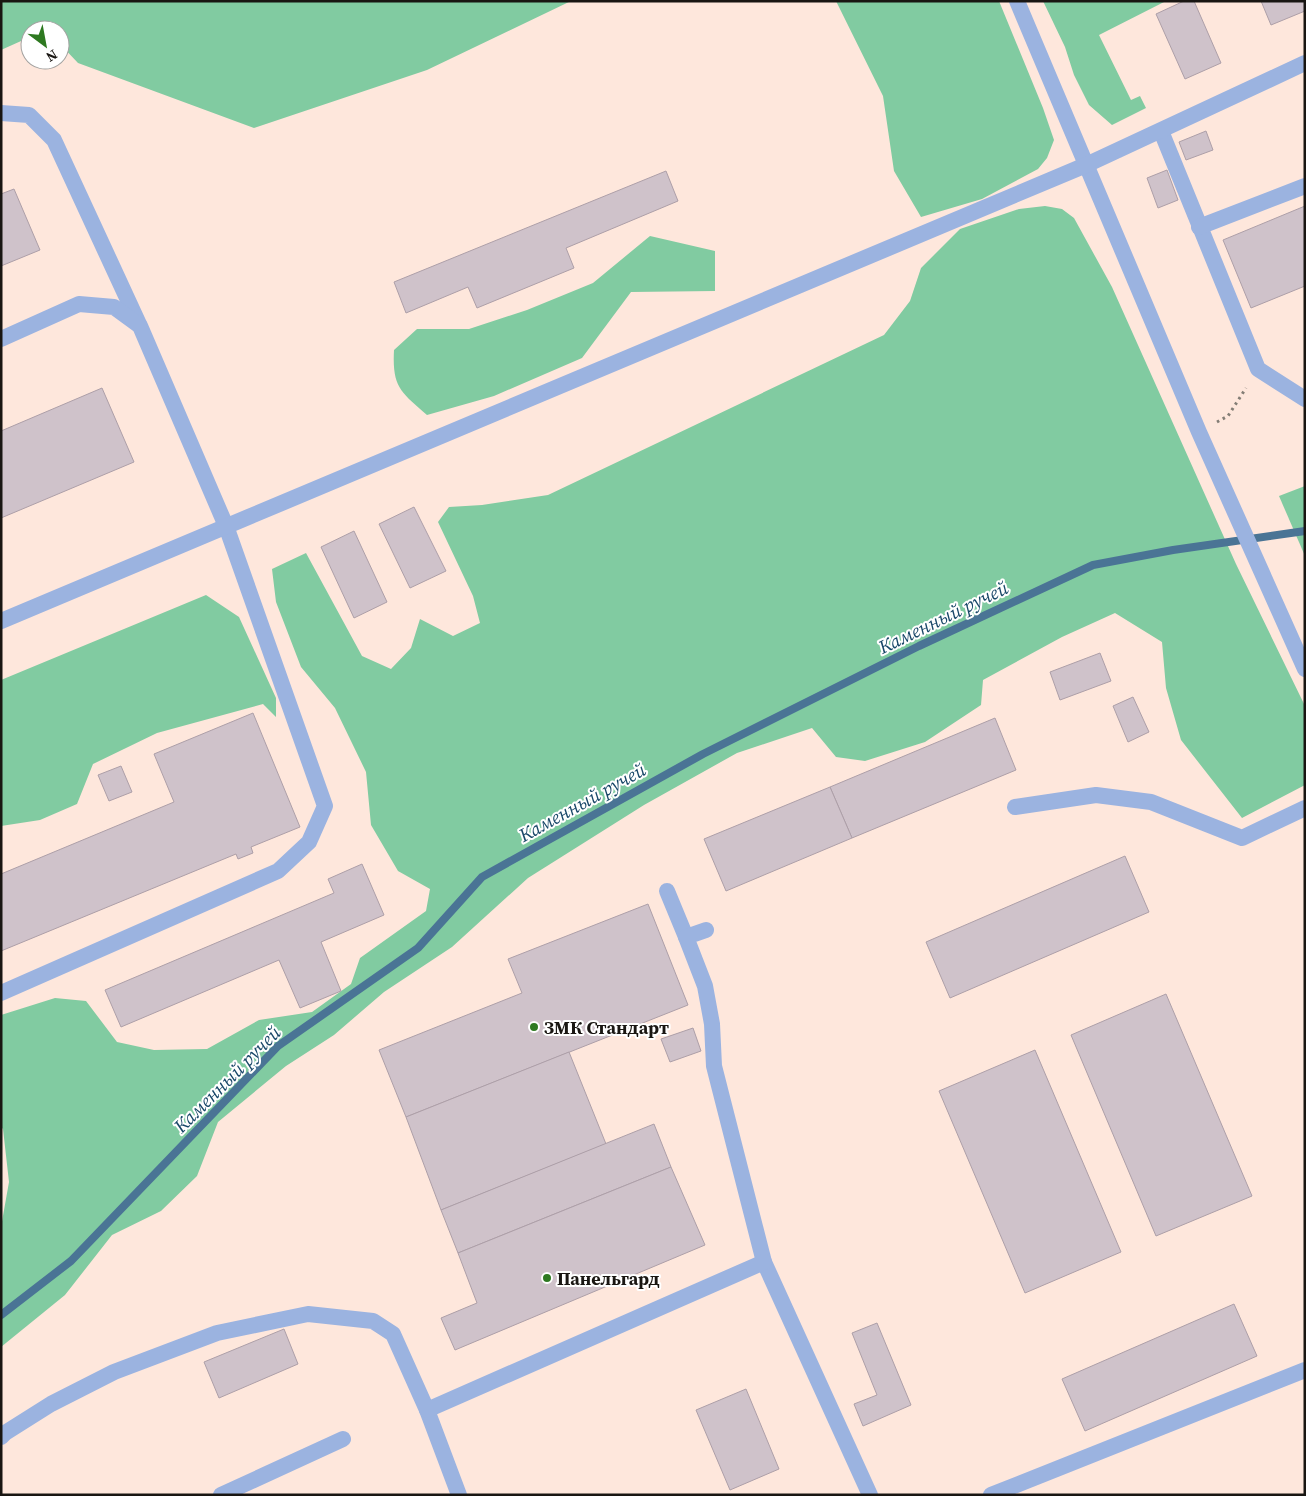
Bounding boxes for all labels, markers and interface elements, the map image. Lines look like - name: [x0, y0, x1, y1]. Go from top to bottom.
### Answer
- north arrow: [20, 20, 70, 70]
- text: N: [42, 45, 62, 67]
- water label: Каменный ручей: [873, 574, 1012, 660]
- water label: Каменный ручей: [513, 756, 650, 848]
- place label: ЗМК Стандарт: [544, 1015, 669, 1040]
- water label: Каменный ручей: [167, 1020, 286, 1139]
- marker: ЗМК Стандарт: [528, 1021, 540, 1033]
- place label: Панельгард: [557, 1266, 660, 1291]
- marker: Панельгард: [541, 1272, 553, 1284]

